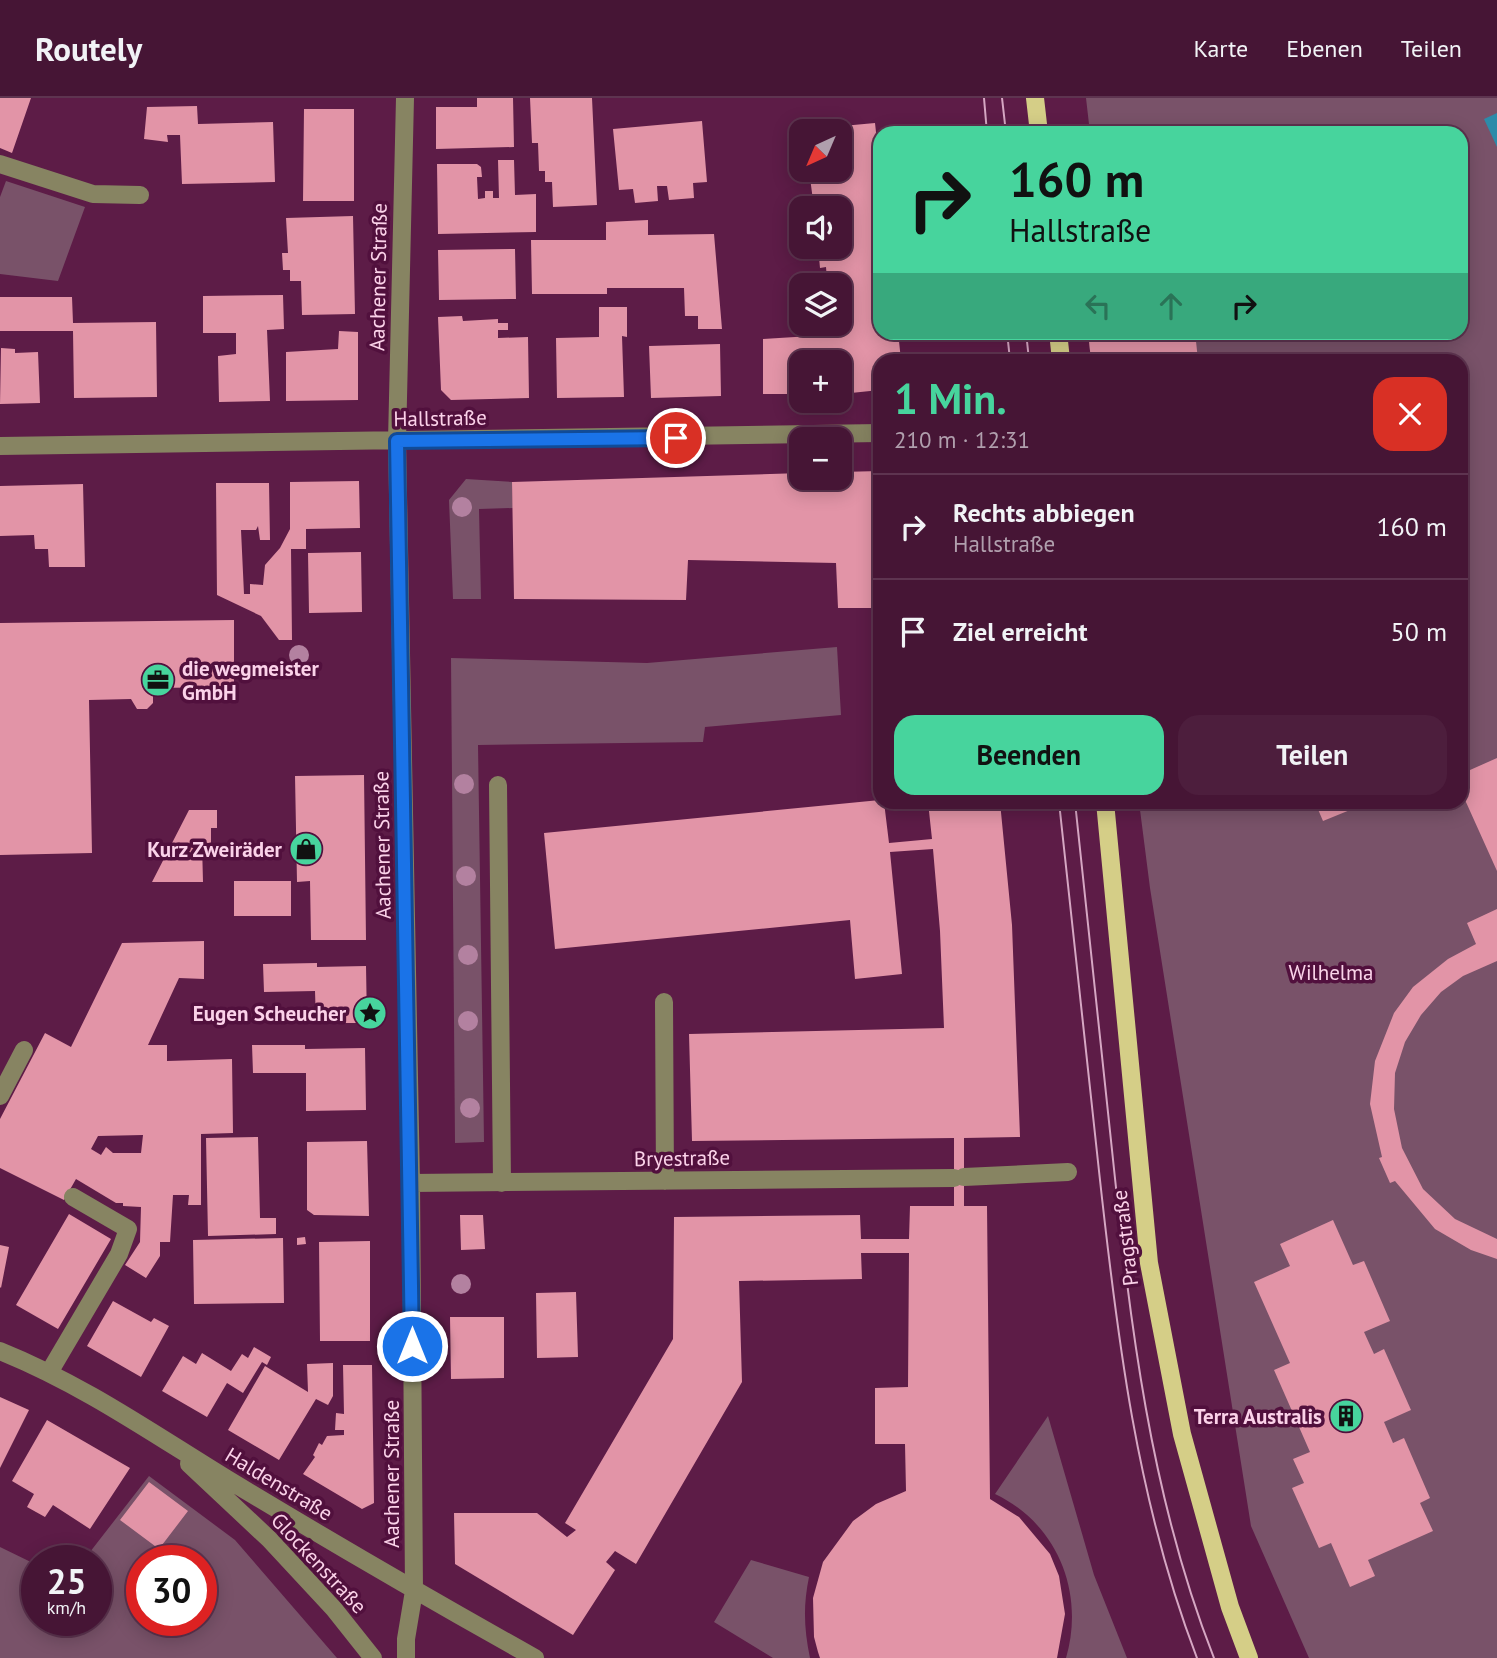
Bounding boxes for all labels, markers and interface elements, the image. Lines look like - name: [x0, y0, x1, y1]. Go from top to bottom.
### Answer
- text: Routely: [35, 27, 142, 70]
- text: Karte: [1194, 33, 1248, 64]
- text: Ebenen: [1286, 33, 1363, 64]
- text: Teilen: [1401, 33, 1462, 64]
- north arrow: [789, 119, 852, 182]
- map controls: [789, 119, 852, 490]
- text: 160 m: [1009, 147, 1144, 211]
- icon: right: [894, 154, 985, 245]
- button: sound: [789, 196, 852, 259]
- street label: Aachener Straße: [363, 203, 393, 351]
- text: Hallstraße: [1009, 209, 1151, 251]
- button: layers: [789, 273, 852, 336]
- icon: left: [1079, 287, 1117, 325]
- icon: ahead: [1152, 287, 1190, 325]
- icon: right: [1225, 287, 1263, 325]
- button: +: [789, 350, 852, 413]
- text: 1 Min.: [894, 371, 1007, 426]
- button: close: [1373, 377, 1447, 451]
- street label: Hallstraße: [393, 404, 487, 432]
- pin: [646, 408, 706, 468]
- icon: arrive: [657, 419, 695, 457]
- text: 210 m · 12:31: [894, 425, 1030, 454]
- button: −: [789, 427, 852, 490]
- text: Rechts abbiegen: [953, 496, 1135, 529]
- icon: right: [894, 508, 932, 546]
- text: 160 m: [1376, 510, 1447, 543]
- text: Hallstraße: [953, 529, 1055, 558]
- icon: arrive: [894, 613, 932, 651]
- text: Ziel erreicht: [953, 615, 1088, 648]
- text: 50 m: [1391, 615, 1447, 648]
- place label: die wegmeister GmbH: [182, 655, 319, 706]
- office icon: die wegmeister GmbH: [139, 661, 177, 699]
- button: Beenden: [894, 715, 1164, 795]
- button: Teilen: [1178, 715, 1447, 795]
- street label: Aachener Straße: [367, 771, 397, 919]
- shop icon: Kurz Zweiräder: [287, 830, 325, 868]
- place label: Kurz Zweiräder: [147, 836, 283, 863]
- park label: Wilhelma: [1289, 959, 1373, 986]
- place icon: Eugen Scheucher: [351, 994, 389, 1032]
- place label: Eugen Scheucher: [193, 1000, 347, 1027]
- street label: Bryestraße: [634, 1144, 730, 1172]
- street label: Pragstraße: [1106, 1188, 1144, 1288]
- position arrow: [375, 1309, 449, 1383]
- building icon: Terra Australis: [1327, 1397, 1365, 1435]
- street label: Aachener Straße: [378, 1400, 405, 1548]
- place label: Terra Australis: [1194, 1403, 1322, 1430]
- street label: Haldenstraße: [220, 1441, 338, 1527]
- street label: Glockenstraße: [265, 1507, 373, 1619]
- speed limit sign: 30: [126, 1545, 217, 1636]
- text: 25: [47, 1558, 86, 1604]
- text: km/h: [47, 1596, 86, 1619]

